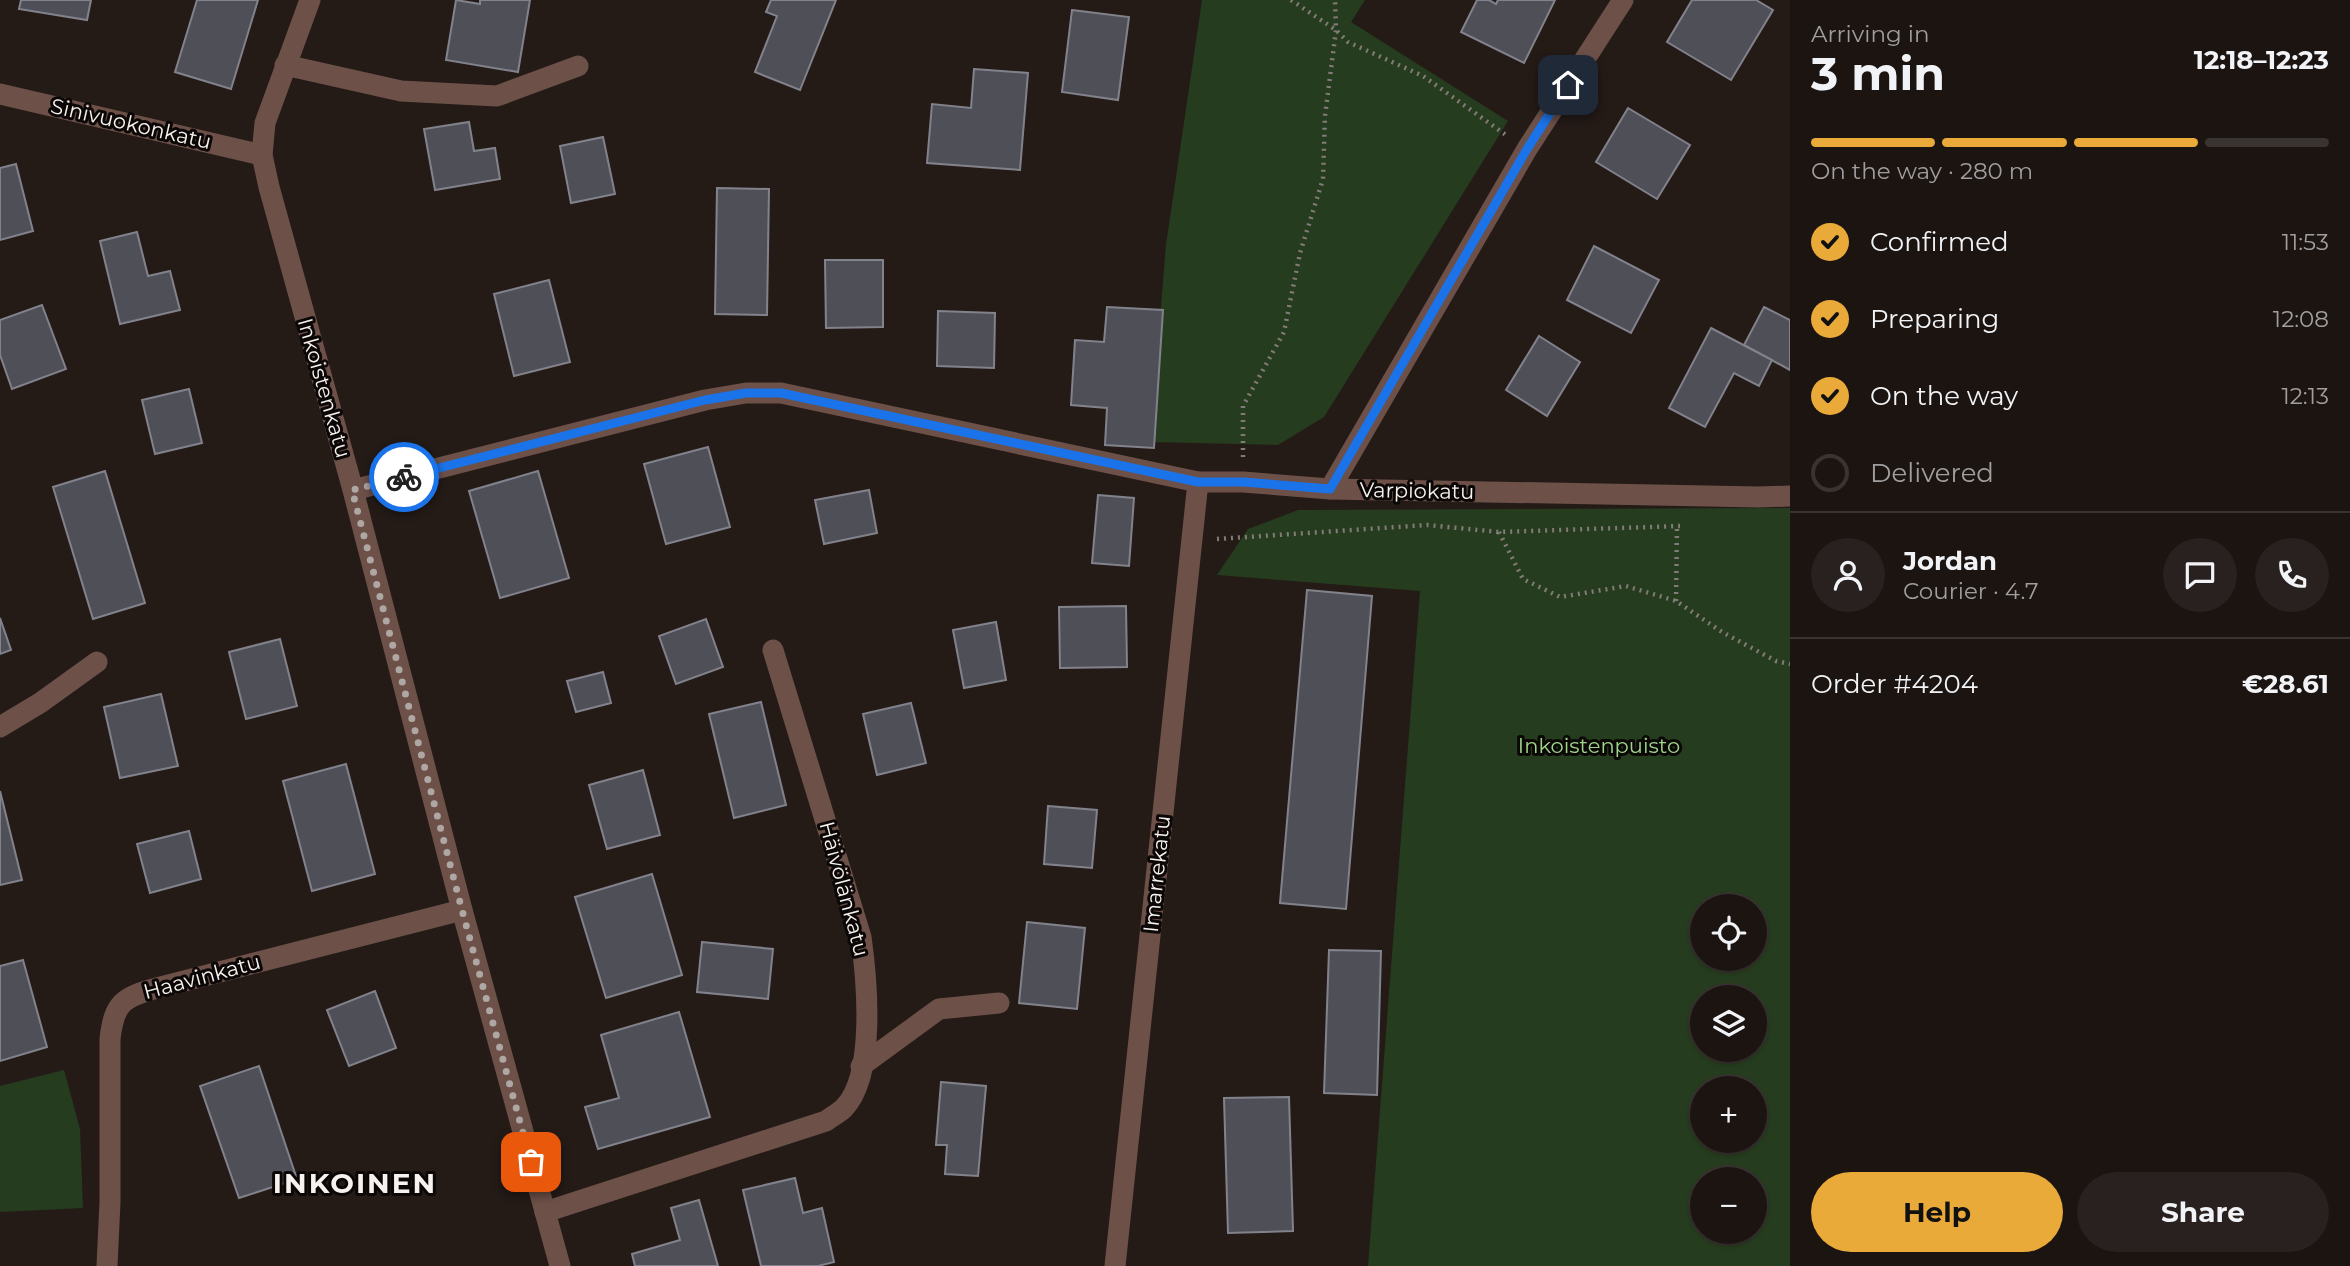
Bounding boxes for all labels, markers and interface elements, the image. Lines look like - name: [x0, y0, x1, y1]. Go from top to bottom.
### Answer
- text: Arriving in: [1811, 20, 1930, 48]
- text: 12:18–12:23: [2194, 44, 2329, 76]
- text: 3 min: [1811, 45, 1945, 102]
- pin: [1538, 55, 1598, 115]
- icon: home: [1549, 66, 1587, 104]
- street label: Sinivuokonkatu: [48, 93, 214, 154]
- text: On the way · 280 m: [1811, 157, 2033, 185]
- icon: check: [1811, 223, 1849, 261]
- text: Confirmed: [1870, 226, 2009, 258]
- text: 11:53: [2282, 228, 2329, 256]
- icon: check: [1811, 300, 1849, 338]
- text: Preparing: [1870, 303, 1999, 335]
- text: 12:08: [2273, 305, 2329, 333]
- street label: Inkoistenkatu: [293, 315, 356, 461]
- icon: check: [1811, 377, 1849, 415]
- text: On the way: [1870, 380, 2018, 412]
- text: 12:13: [2281, 382, 2329, 410]
- courier: [369, 442, 439, 512]
- text: Delivered: [1870, 457, 1994, 489]
- icon: bike: [385, 458, 423, 496]
- street label: Varpiokatu: [1360, 477, 1475, 504]
- button: person: [1811, 538, 1885, 612]
- button: chat: [2163, 538, 2237, 612]
- button: phone: [2255, 538, 2329, 612]
- text: Jordan: [1903, 545, 1997, 577]
- text: Courier · 4.7: [1903, 577, 2039, 605]
- text: Order #4204: [1811, 668, 1978, 700]
- text: €28.61: [2242, 668, 2329, 700]
- park label: Inkoistenpuisto: [1518, 733, 1680, 758]
- street label: Imarrekatu: [1138, 814, 1175, 934]
- street label: Häivölänkatu: [814, 819, 875, 959]
- map controls: [1690, 894, 1767, 1244]
- button: locate: [1690, 894, 1767, 971]
- street label: Haavinkatu: [141, 949, 263, 1004]
- button: layers: [1690, 985, 1767, 1062]
- button: +: [1690, 1076, 1767, 1153]
- pin: [501, 1132, 561, 1192]
- icon: bag: [512, 1143, 550, 1181]
- district label: INKOINEN: [273, 1166, 437, 1200]
- button: −: [1690, 1167, 1767, 1244]
- button: Help: [1811, 1172, 2063, 1252]
- button: Share: [2077, 1172, 2329, 1252]

